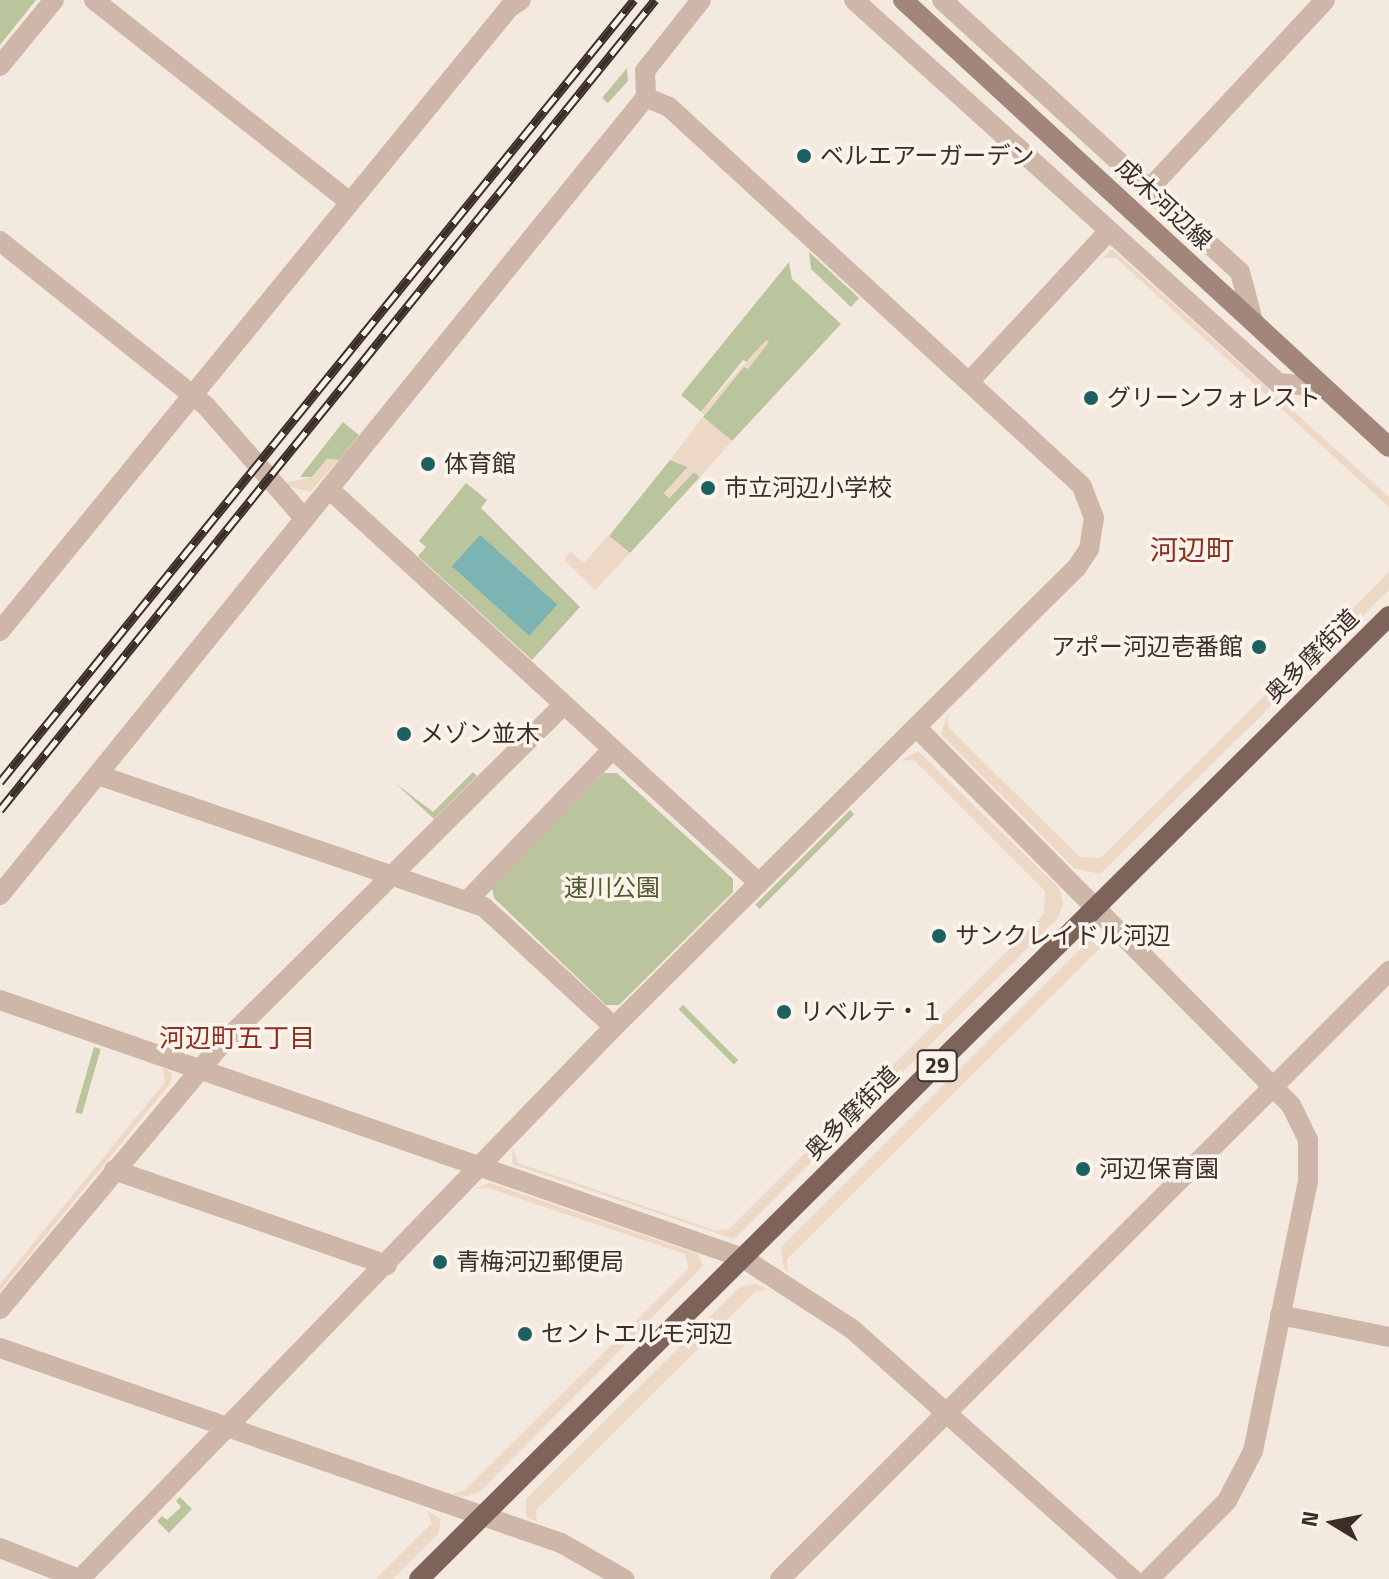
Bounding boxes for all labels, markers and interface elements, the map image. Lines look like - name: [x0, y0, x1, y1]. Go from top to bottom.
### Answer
- place label: ベルエアーガーデン: [820, 142, 1035, 170]
- marker: ベルエアーガーデン: [795, 147, 813, 165]
- street label: 成木河辺線: [1110, 153, 1218, 255]
- place label: グリーンフォレスト: [1107, 384, 1323, 412]
- marker: グリーンフォレスト: [1082, 389, 1100, 407]
- place label: 体育館: [444, 450, 516, 478]
- marker: 体育館: [419, 455, 437, 473]
- place label: 市立河辺小学校: [724, 474, 892, 502]
- marker: 市立河辺小学校: [699, 479, 717, 497]
- district label: 河辺町: [1150, 533, 1234, 567]
- street label: 奥多摩街道: [1259, 603, 1365, 709]
- place label: アポー河辺壱番館: [1051, 633, 1243, 661]
- marker: アポー河辺壱番館: [1250, 638, 1268, 656]
- place label: メゾン並木: [420, 720, 540, 748]
- marker: メゾン並木: [395, 725, 413, 743]
- park label: 速川公園: [564, 874, 660, 902]
- place label: サンクレイドル河辺: [955, 922, 1171, 950]
- marker: サンクレイドル河辺: [930, 927, 948, 945]
- place label: リベルテ・１: [800, 998, 944, 1026]
- marker: リベルテ・１: [775, 1003, 793, 1021]
- district label: 河辺町五丁目: [159, 1022, 315, 1054]
- road number: 29: [915, 1048, 959, 1084]
- street label: 奥多摩街道: [799, 1060, 905, 1166]
- place label: 河辺保育園: [1099, 1155, 1219, 1183]
- marker: 河辺保育園: [1074, 1160, 1092, 1178]
- place label: 青梅河辺郵便局: [456, 1248, 624, 1276]
- marker: 青梅河辺郵便局: [431, 1253, 449, 1271]
- place label: セントエルモ河辺: [541, 1320, 733, 1348]
- marker: セントエルモ河辺: [516, 1325, 534, 1343]
- north arrow: [1293, 1483, 1373, 1563]
- text: N: [1291, 1508, 1327, 1529]

